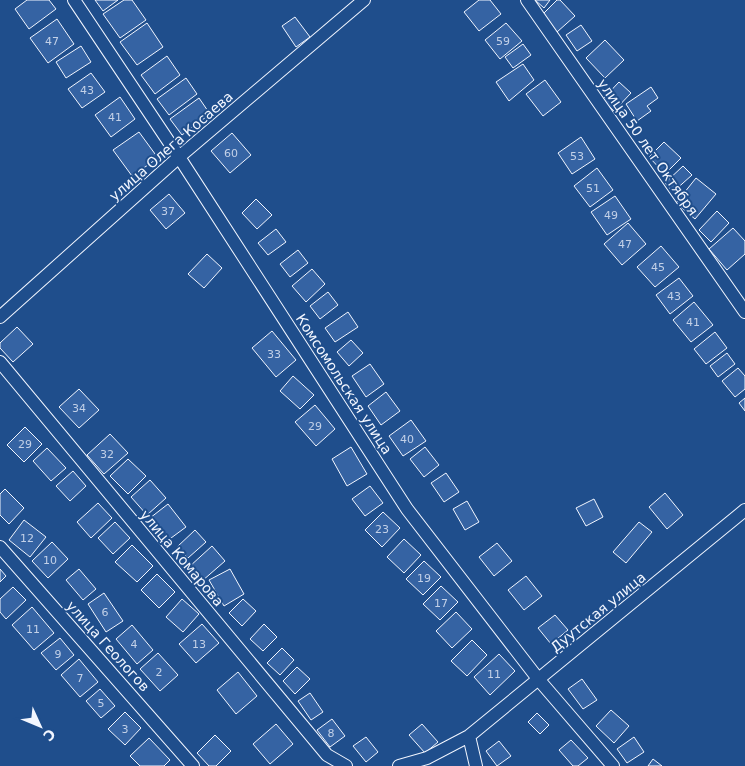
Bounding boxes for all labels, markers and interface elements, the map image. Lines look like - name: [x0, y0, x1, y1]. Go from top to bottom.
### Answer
- house number: 47: [45, 35, 59, 48]
- house number: 59: [496, 35, 510, 48]
- street label: улица 50 лет Октября: [595, 76, 701, 218]
- house number: 43: [80, 84, 94, 97]
- street label: улица Олега Косаева: [106, 88, 236, 204]
- house number: 41: [108, 111, 122, 124]
- house number: 60: [224, 147, 238, 160]
- house number: 53: [570, 150, 584, 163]
- house number: 51: [586, 182, 600, 195]
- house number: 37: [161, 205, 175, 218]
- house number: 49: [604, 209, 618, 222]
- house number: 47: [618, 238, 632, 251]
- house number: 45: [651, 261, 665, 274]
- house number: 43: [667, 290, 681, 303]
- street label: Комсомольская улица: [293, 311, 395, 457]
- house number: 41: [686, 316, 700, 329]
- house number: 33: [267, 348, 281, 361]
- house number: 34: [72, 402, 86, 415]
- house number: 29: [308, 420, 322, 433]
- house number: 40: [400, 433, 414, 446]
- house number: 29: [18, 438, 32, 451]
- house number: 32: [100, 448, 114, 461]
- street label: улица Комарова: [137, 507, 227, 609]
- house number: 23: [375, 523, 389, 536]
- house number: 12: [20, 532, 34, 545]
- house number: 10: [43, 554, 57, 567]
- street label: Дуутская улица: [547, 569, 649, 655]
- house number: 19: [417, 572, 431, 585]
- street label: улица Геологов: [63, 597, 153, 695]
- house number: 17: [434, 597, 448, 610]
- house number: 6: [102, 606, 109, 619]
- house number: 11: [26, 623, 40, 636]
- house number: 4: [131, 638, 138, 651]
- house number: 13: [192, 638, 206, 651]
- house number: 9: [55, 648, 62, 661]
- house number: 2: [156, 666, 163, 679]
- house number: 11: [487, 668, 501, 681]
- house number: 7: [77, 672, 84, 685]
- house number: 5: [98, 697, 105, 710]
- north arrow: [15, 701, 65, 751]
- house number: 3: [122, 723, 129, 736]
- text: С: [40, 726, 59, 744]
- house number: 8: [328, 727, 335, 740]

